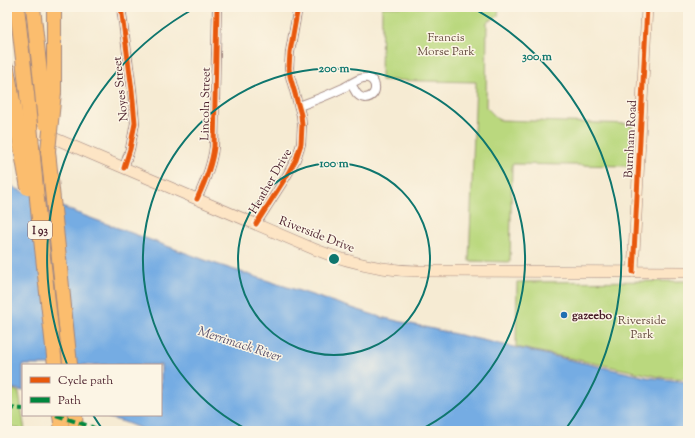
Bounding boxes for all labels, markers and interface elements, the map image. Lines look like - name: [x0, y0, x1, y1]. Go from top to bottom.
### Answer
- park label: Francis Morse Park: [417, 29, 475, 61]
- text: 300 m: [522, 48, 552, 66]
- street label: Noyes Street: [109, 56, 133, 122]
- text: 200 m: [319, 60, 349, 78]
- street label: Lincoln Street: [196, 67, 216, 141]
- street label: Burnham Road: [620, 99, 642, 179]
- street label: Heather Drive: [245, 145, 297, 218]
- text: 100 m: [318, 155, 349, 173]
- street label: Riverside Drive: [276, 212, 357, 258]
- road number: I 93: [28, 221, 52, 239]
- centre of rings: [327, 252, 341, 266]
- place label: gazeebo: [572, 307, 613, 325]
- marker: gazeebo: [559, 310, 569, 320]
- park label: Riverside Park: [618, 312, 667, 344]
- water label: Merrimack River: [195, 323, 284, 367]
- legend: [22, 364, 162, 416]
- text: Cycle path: [58, 372, 113, 390]
- text: Path: [58, 392, 81, 410]

